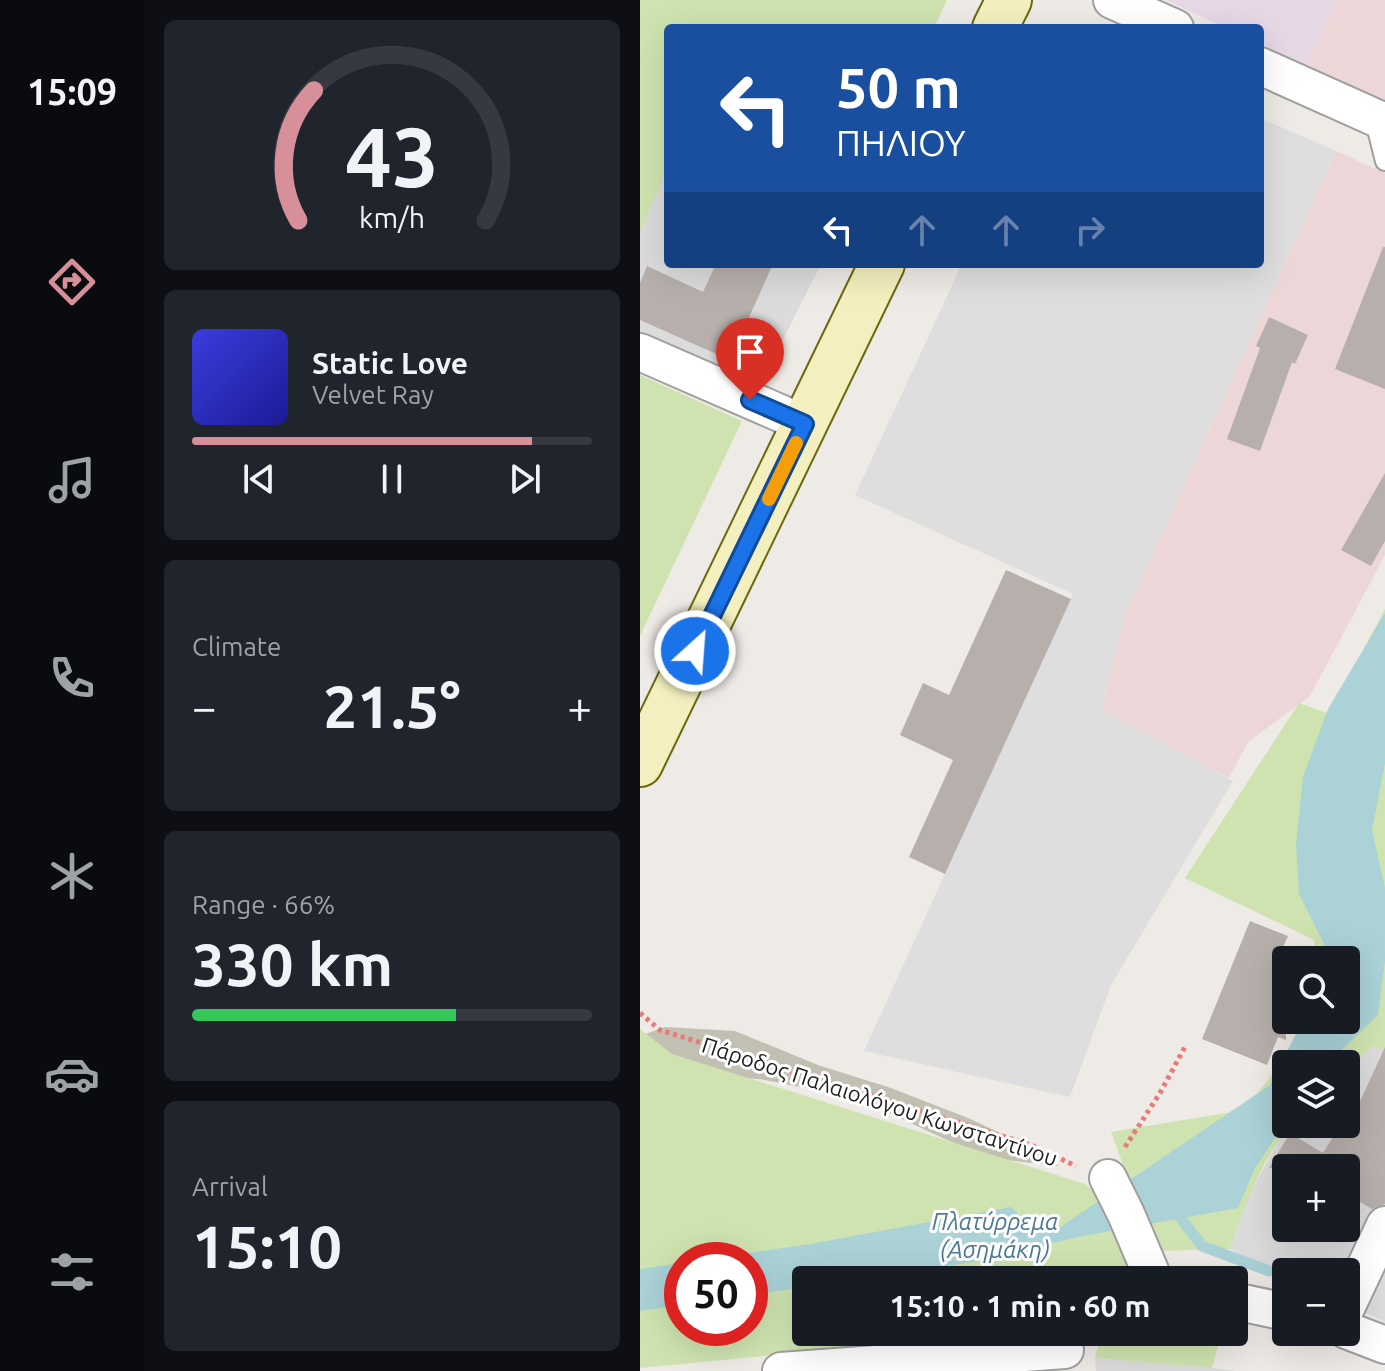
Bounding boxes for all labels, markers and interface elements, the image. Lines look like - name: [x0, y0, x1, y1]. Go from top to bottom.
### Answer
- icon: left: [704, 56, 808, 160]
- text: 50 m: [836, 56, 961, 119]
- text: 15:09: [27, 71, 117, 112]
- text: 43: [345, 109, 439, 203]
- text: ΠΗΛΙΟΥ: [836, 122, 966, 163]
- text: km/h: [359, 201, 425, 233]
- icon: left: [816, 208, 860, 252]
- icon: ahead: [900, 208, 944, 252]
- icon: ahead: [984, 208, 1028, 252]
- icon: right: [1068, 208, 1112, 252]
- icon: directions: [44, 254, 100, 310]
- pin: [716, 318, 784, 400]
- icon: arrive: [728, 330, 772, 374]
- text: Static Love: [312, 346, 468, 380]
- text: Velvet Ray: [312, 380, 434, 409]
- icon: music: [44, 452, 100, 508]
- icon: previous: [237, 457, 281, 501]
- icon: pause: [370, 457, 414, 501]
- icon: next: [503, 457, 547, 501]
- position arrow: [653, 609, 737, 693]
- text: Climate: [192, 632, 281, 661]
- icon: phone: [44, 650, 100, 706]
- text: 21.5°: [323, 672, 461, 739]
- text: −: [192, 682, 217, 731]
- text: +: [567, 682, 592, 731]
- icon: climate: [44, 848, 100, 904]
- text: Range · 66%: [192, 890, 335, 919]
- text: 330 km: [192, 930, 393, 997]
- map controls: [1272, 946, 1360, 1346]
- button: search: [1272, 946, 1360, 1034]
- street label: Πάροδος Παλαιολόγου Κωνσταντίνου: [699, 1032, 1061, 1171]
- icon: car: [44, 1046, 100, 1102]
- button: layers: [1272, 1050, 1360, 1138]
- button: +: [1272, 1154, 1360, 1242]
- text: Arrival: [192, 1172, 268, 1201]
- water label: Πλατύρρεμα (Ασημάκη): [932, 1208, 1058, 1263]
- text: 15:10: [192, 1212, 342, 1279]
- speed limit sign: 50: [664, 1242, 768, 1346]
- icon: filters: [44, 1244, 100, 1300]
- button: −: [1272, 1258, 1360, 1346]
- text: 15:10 · 1 min · 60 m: [890, 1289, 1150, 1323]

